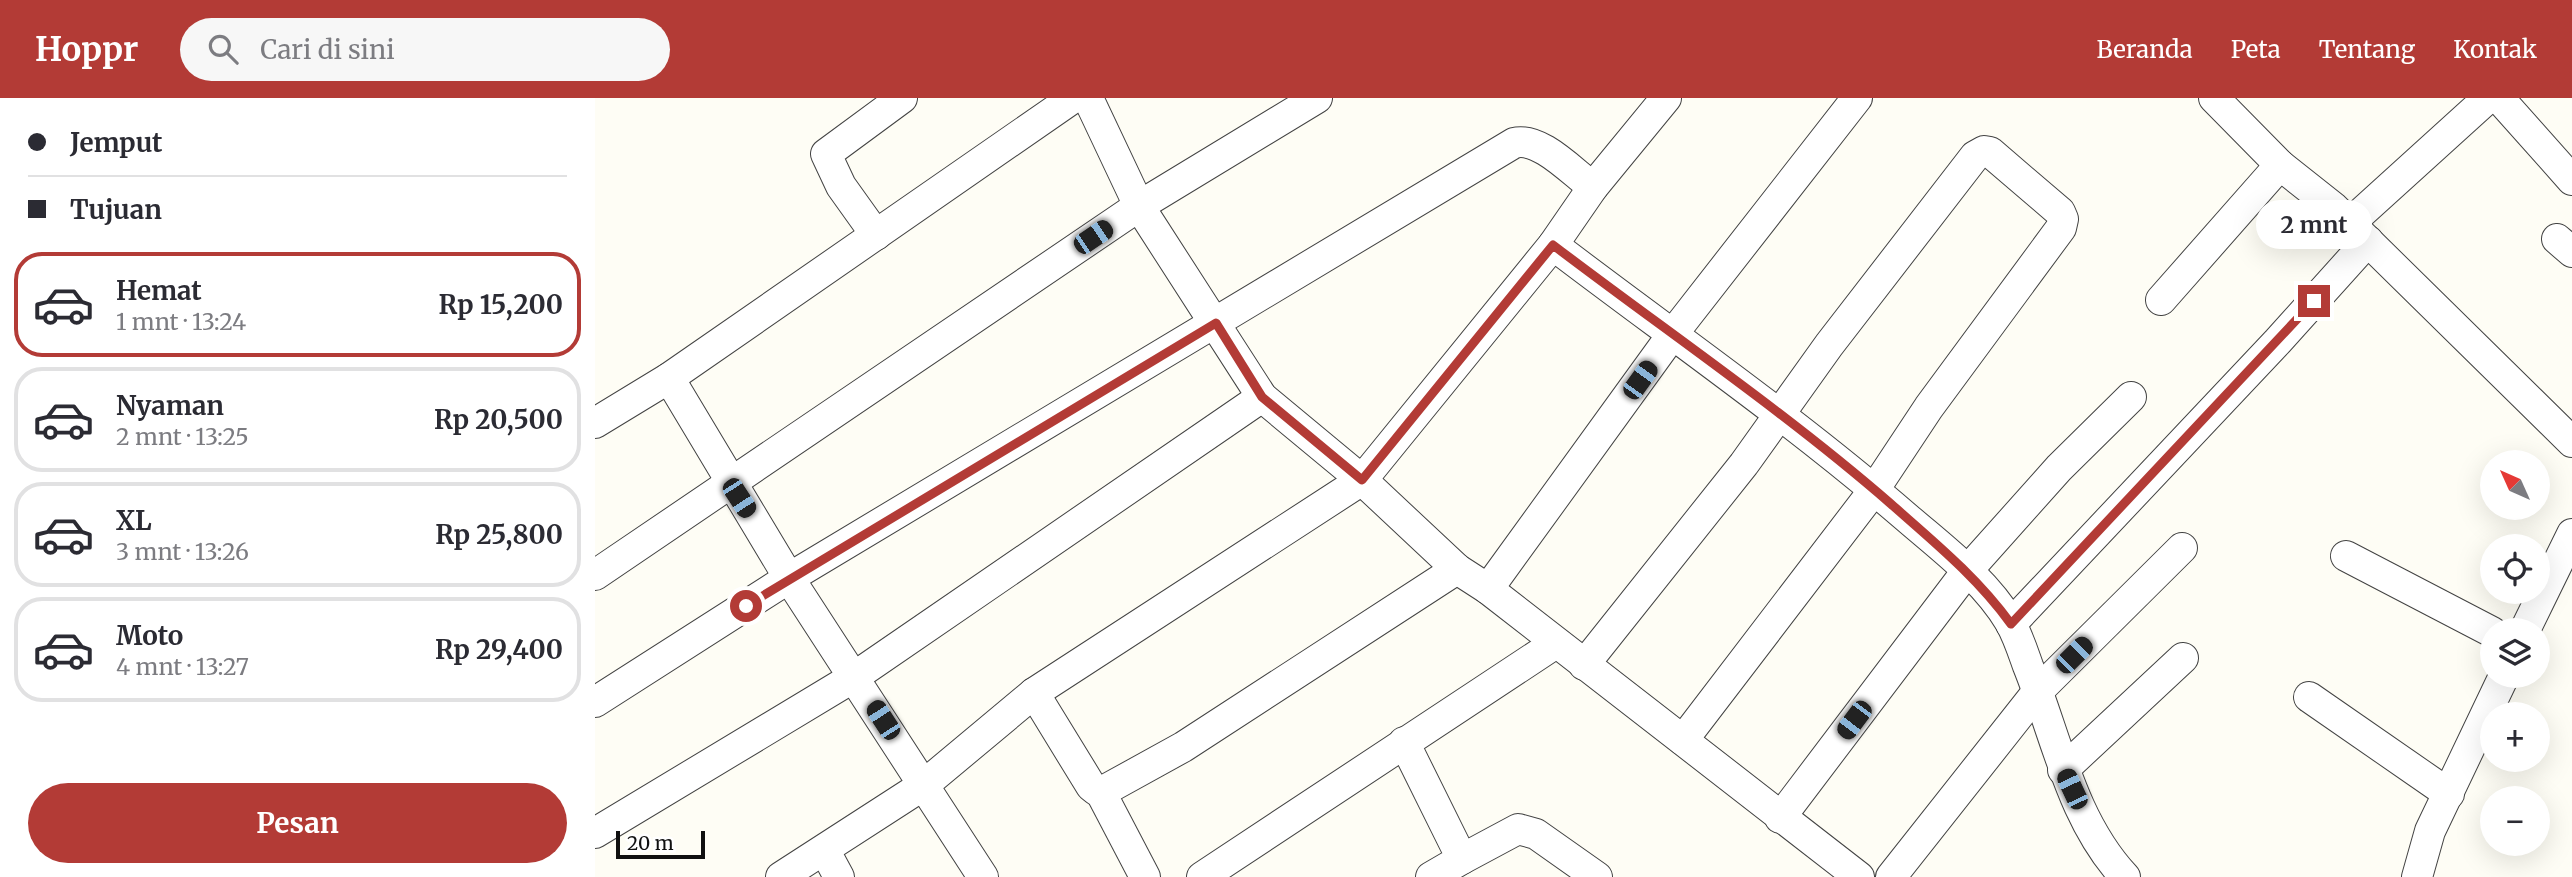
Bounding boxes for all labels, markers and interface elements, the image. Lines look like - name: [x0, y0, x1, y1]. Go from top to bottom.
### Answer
- search box: [180, 18, 670, 81]
- text: Hoppr: [35, 29, 138, 70]
- icon: search: [204, 30, 242, 68]
- text: Cari di sini: [260, 33, 395, 66]
- text: Beranda: [2097, 34, 2193, 65]
- text: Peta: [2231, 34, 2281, 65]
- text: Tentang: [2319, 34, 2415, 65]
- text: Kontak: [2453, 34, 2537, 65]
- text: Jemput: [70, 126, 163, 159]
- text: Tujuan: [70, 193, 162, 226]
- callout: 2 mnt: [2256, 200, 2372, 248]
- text: 2 mnt: [2281, 210, 2347, 239]
- car: [1070, 217, 1117, 257]
- icon: car: [32, 273, 95, 336]
- text: Hemat: [116, 274, 202, 307]
- route end: [2298, 285, 2330, 317]
- text: Rp 15,200: [439, 288, 563, 321]
- text: 1 mnt · 13:24: [116, 307, 246, 336]
- car: [1620, 357, 1661, 403]
- icon: car: [32, 388, 95, 451]
- text: Nyaman: [116, 389, 224, 422]
- text: Rp 20,500: [434, 403, 563, 436]
- text: 2 mnt · 13:25: [116, 422, 249, 451]
- north arrow: [2480, 450, 2550, 520]
- map controls: [2480, 450, 2550, 856]
- car: [719, 475, 760, 521]
- icon: car: [32, 503, 95, 566]
- text: XL: [116, 504, 152, 537]
- text: Rp 25,800: [435, 518, 563, 551]
- button: locate: [2480, 534, 2550, 604]
- text: 3 mnt · 13:26: [116, 537, 249, 566]
- route start: [730, 590, 762, 622]
- icon: car: [32, 618, 95, 681]
- button: layers: [2480, 618, 2550, 688]
- text: Moto: [116, 619, 183, 652]
- text: Rp 29,400: [435, 633, 563, 666]
- car: [2052, 633, 2097, 677]
- text: 4 mnt · 13:27: [116, 652, 249, 681]
- car: [863, 697, 904, 743]
- car: [1833, 697, 1876, 743]
- button: +: [2480, 702, 2550, 772]
- car: [2054, 766, 2091, 812]
- button: Pesan: [28, 783, 567, 863]
- button: −: [2480, 786, 2550, 856]
- scale bar: [616, 828, 705, 860]
- text: 20 m: [627, 831, 674, 855]

